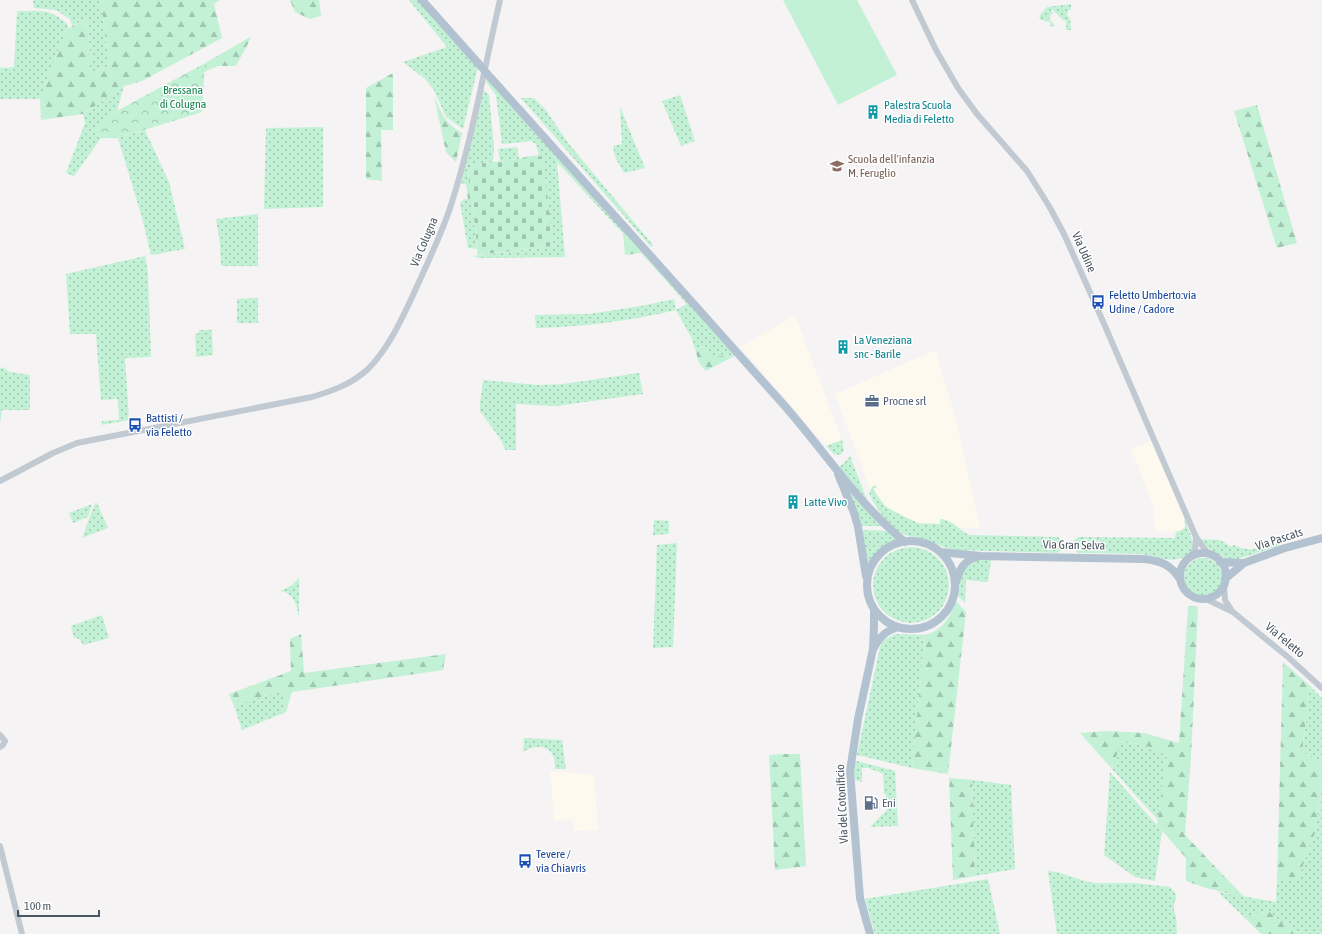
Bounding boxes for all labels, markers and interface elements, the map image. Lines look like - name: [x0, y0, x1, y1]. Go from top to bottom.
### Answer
- park label: Bressana di Colugna: [160, 83, 206, 111]
- place label: Palestra Scuola Media di Feletto: [884, 98, 955, 126]
- building icon: Palestra Scuola Media di Feletto: [865, 104, 881, 120]
- place label: Scuola dell'infanzia M. Feruglio: [848, 152, 935, 180]
- school or university icon: Scuola dell'infanzia M. Feruglio: [829, 158, 845, 174]
- street label: Via Colugna: [407, 215, 441, 269]
- street label: Via Udine: [1069, 230, 1099, 274]
- place label: Feletto Umberto:via Udine / Cadore: [1109, 288, 1196, 316]
- bus stop icon: Feletto Umberto:via Udine / Cadore: [1090, 294, 1106, 310]
- place label: La Veneziana snc - Barile: [854, 333, 912, 361]
- building icon: La Veneziana snc - Barile: [835, 339, 851, 355]
- office icon: Procne srl: [864, 393, 880, 409]
- place label: Procne srl: [883, 394, 927, 408]
- place label: Battisti / via Feletto: [146, 411, 192, 439]
- bus stop icon: Battisti / via Feletto: [127, 417, 143, 433]
- building icon: Latte Vivo: [785, 494, 801, 510]
- place label: Latte Vivo: [804, 495, 848, 509]
- street label: Via Pascats: [1254, 525, 1304, 553]
- street label: Via Gran Selva: [1043, 537, 1105, 553]
- street label: Via Feletto: [1263, 620, 1308, 661]
- street label: Via del Cotonificio: [833, 764, 851, 844]
- fuel station icon: Eni: [863, 795, 879, 811]
- place label: Eni: [882, 796, 896, 810]
- place label: Tevere / via Chiavris: [536, 847, 586, 875]
- bus stop icon: Tevere / via Chiavris: [517, 853, 533, 869]
- scale bar: [18, 892, 99, 918]
- text: 100 m: [24, 899, 51, 913]

